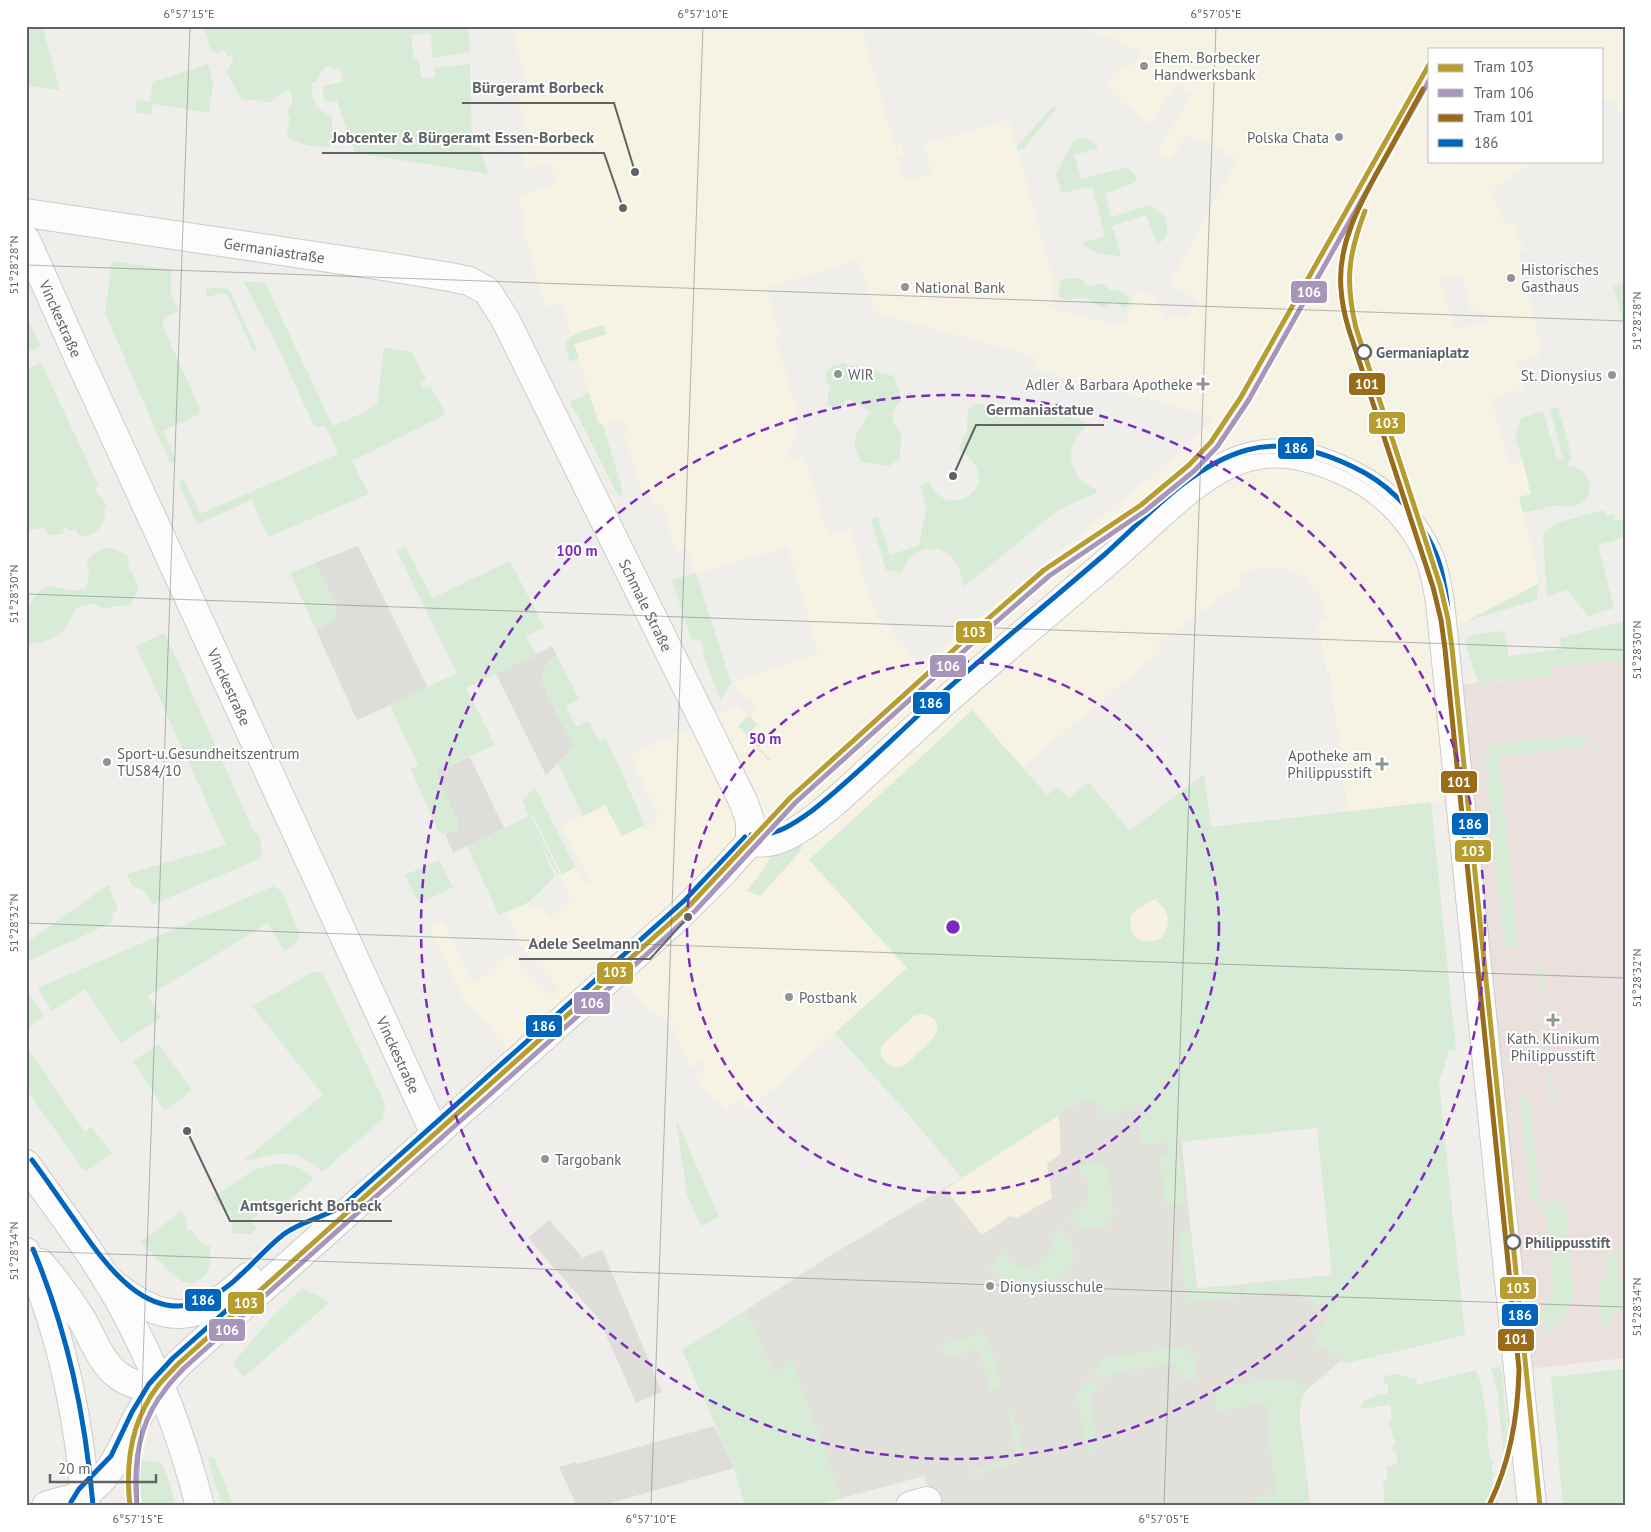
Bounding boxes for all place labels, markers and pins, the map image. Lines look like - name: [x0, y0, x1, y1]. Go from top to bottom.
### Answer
- place label: Ehem. Borbecker Handwerksbank: [1154, 48, 1260, 84]
- marker: Ehem. Borbecker Handwerksbank: [1138, 60, 1150, 72]
- callout: Bürgeramt Borbeck: [462, 72, 614, 103]
- callout: Jobcenter & Bürgeramt Essen-Borbeck: [322, 122, 604, 153]
- place label: Polska Chata: [1247, 128, 1329, 147]
- marker: Polska Chata: [1333, 131, 1345, 143]
- place label: Historisches Gasthaus: [1521, 260, 1599, 296]
- marker: Historisches Gasthaus: [1505, 272, 1517, 284]
- place label: National Bank: [915, 278, 1006, 297]
- marker: National Bank: [899, 281, 911, 293]
- place label: Germaniaplatz: [1376, 343, 1469, 362]
- marker: Germaniaplatz: [1356, 344, 1372, 360]
- place label: WIR: [848, 365, 874, 384]
- place label: St. Dionysius: [1521, 366, 1602, 385]
- marker: WIR: [832, 368, 844, 380]
- marker: St. Dionysius: [1606, 369, 1618, 381]
- place label: Adler & Barbara Apotheke: [1025, 375, 1193, 394]
- marker: Adler & Barbara Apotheke: [1197, 378, 1209, 390]
- callout: Germaniastatue: [976, 394, 1104, 425]
- place label: Sport-u.Gesundheitszentrum TUS84/10: [117, 744, 299, 780]
- place label: Apotheke am Philippusstift: [1287, 746, 1372, 782]
- marker: Sport-u.Gesundheitszentrum TUS84/10: [101, 756, 113, 768]
- marker: Apotheke am Philippusstift: [1376, 758, 1388, 770]
- centre of rings: [944, 918, 962, 936]
- callout: Adele Seelmann: [519, 928, 650, 959]
- place label: Postbank: [799, 988, 858, 1007]
- marker: Postbank: [783, 991, 795, 1003]
- marker: Kath. Klinikum Philippusstift: [1546, 1013, 1560, 1027]
- place label: Kath. Klinikum Philippusstift: [1507, 1029, 1599, 1065]
- place label: Targobank: [555, 1150, 622, 1169]
- marker: Targobank: [539, 1153, 551, 1165]
- callout: Amtsgericht Borbeck: [230, 1190, 392, 1221]
- place label: Philippusstift: [1525, 1233, 1611, 1252]
- marker: Philippusstift: [1505, 1234, 1521, 1250]
- place label: Dionysiusschule: [1000, 1277, 1103, 1296]
- marker: Dionysiusschule: [984, 1280, 996, 1292]

